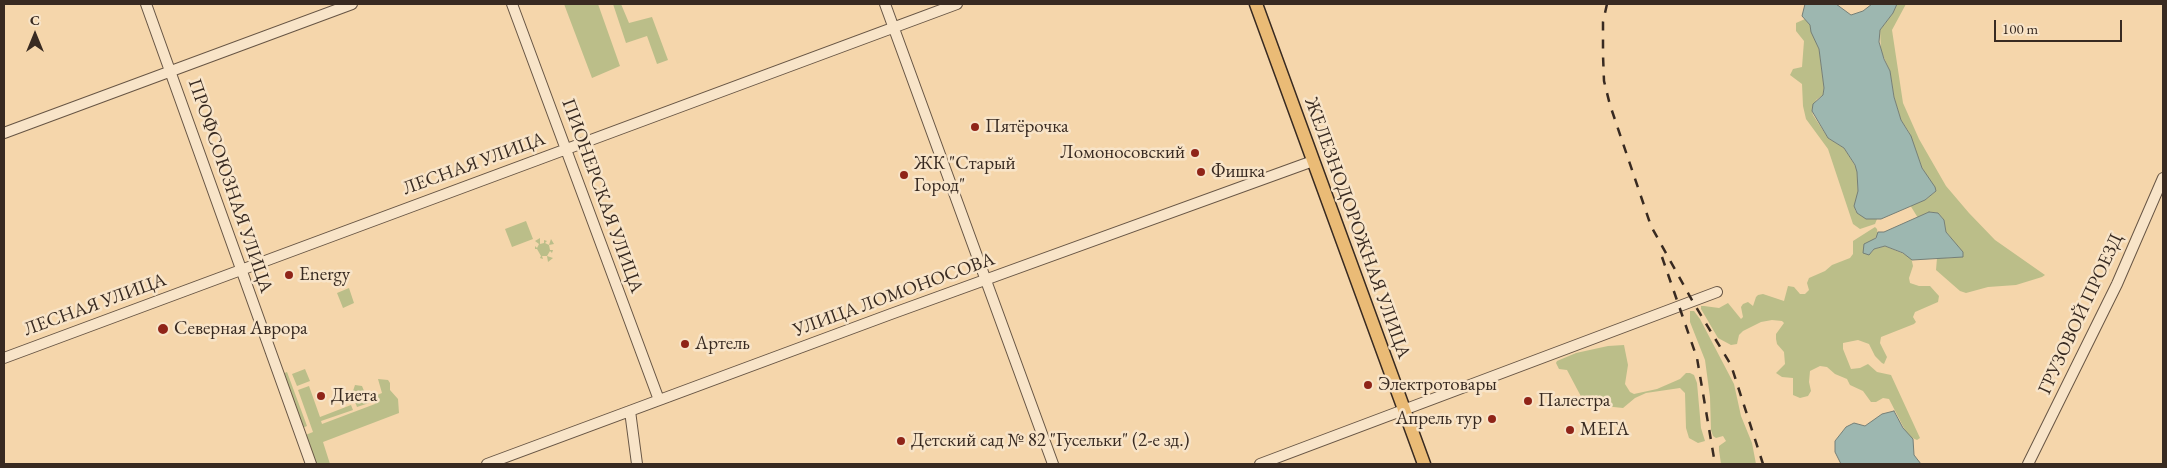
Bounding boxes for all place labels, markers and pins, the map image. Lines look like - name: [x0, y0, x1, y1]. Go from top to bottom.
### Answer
- place label: Пятёрочка: [985, 116, 1069, 138]
- marker: Пятёрочка: [969, 121, 981, 133]
- place label: Ломоносовский: [1060, 142, 1185, 164]
- marker: Ломоносовский: [1189, 147, 1201, 159]
- place label: ЖК "Старый Город": [914, 153, 1016, 197]
- place label: Фишка: [1211, 161, 1265, 183]
- marker: Фишка: [1195, 166, 1207, 178]
- marker: ЖК "Старый Город": [898, 169, 910, 181]
- place label: Energy: [299, 264, 350, 286]
- marker: Energy: [283, 269, 295, 281]
- place label: Северная Аврора: [174, 318, 308, 340]
- marker: Северная Аврора: [156, 322, 170, 336]
- place label: Артель: [695, 333, 750, 355]
- marker: Артель: [679, 338, 691, 350]
- place label: Электротовары: [1378, 374, 1497, 396]
- marker: Электротовары: [1362, 379, 1374, 391]
- place label: Диета: [331, 385, 377, 407]
- marker: Диета: [315, 390, 327, 402]
- place label: Палестра: [1538, 390, 1610, 412]
- marker: Палестра: [1522, 395, 1534, 407]
- place label: Апрель тур: [1395, 408, 1482, 430]
- marker: Апрель тур: [1486, 413, 1498, 425]
- place label: МЕГА: [1580, 419, 1629, 441]
- marker: МЕГА: [1564, 424, 1576, 436]
- place label: Детский сад № 82 "Гусельки" (2-е зд.): [911, 430, 1190, 452]
- marker: Детский сад № 82 "Гусельки" (2-е зд.): [895, 435, 907, 447]

